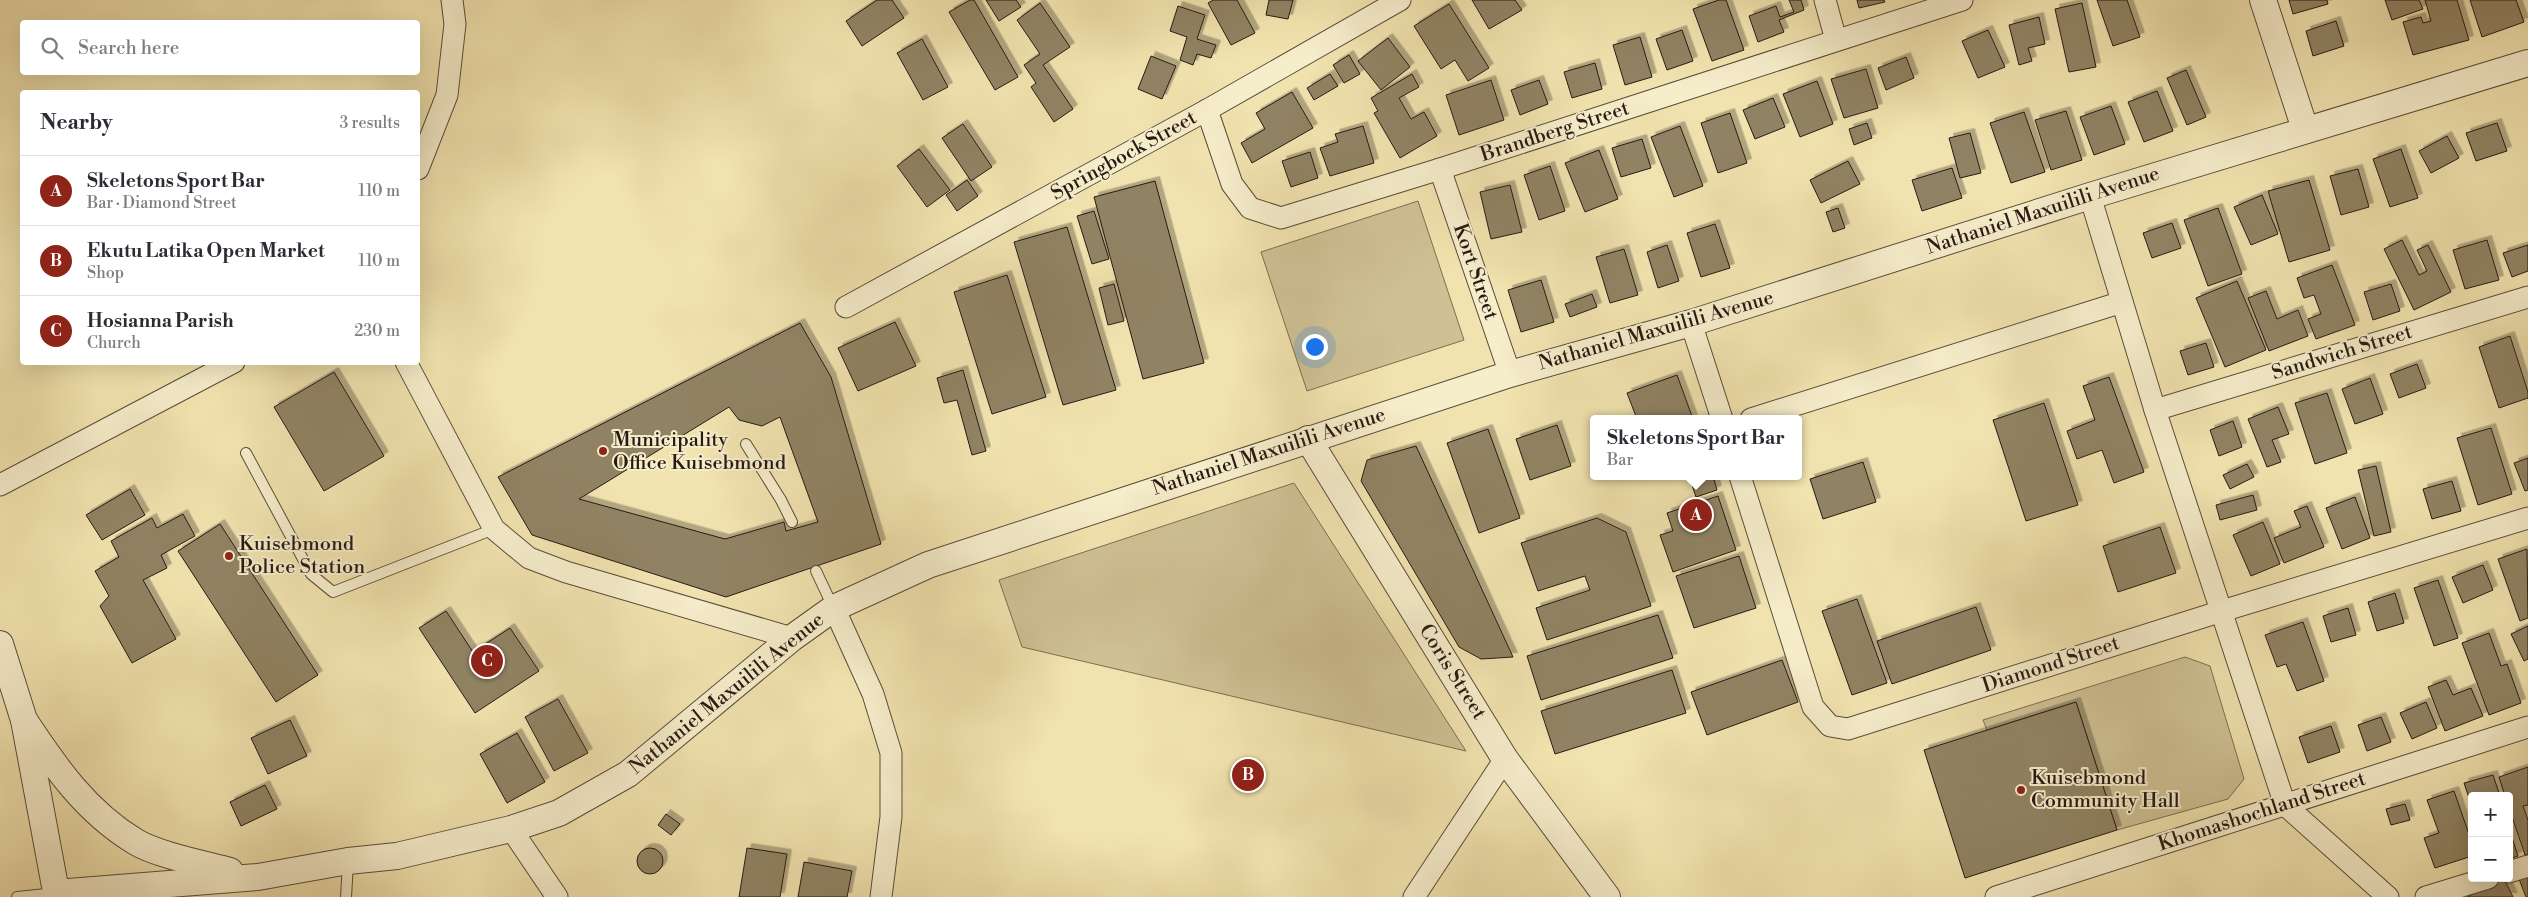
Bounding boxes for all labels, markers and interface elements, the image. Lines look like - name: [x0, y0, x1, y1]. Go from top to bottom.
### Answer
- search box: [20, 20, 420, 75]
- icon: search: [38, 34, 66, 62]
- text: Search here: [78, 36, 179, 60]
- street label: Brandberg Street: [1477, 96, 1632, 168]
- street label: Springbock Street: [1047, 106, 1201, 206]
- text: Nearby: [40, 110, 113, 136]
- text: 3 results: [339, 113, 400, 133]
- street label: Nathaniel Maxuilili Avenue: [1923, 161, 2163, 261]
- text: Skeletons Sport Bar: [87, 169, 265, 193]
- text: A: [50, 181, 62, 201]
- text: 110 m: [358, 181, 400, 201]
- text: Bar · Diamond Street: [87, 193, 237, 213]
- street label: Kort Street: [1447, 220, 1503, 324]
- text: Ekutu Latika Open Market: [87, 239, 325, 263]
- text: B: [50, 251, 62, 271]
- text: 110 m: [358, 251, 400, 271]
- text: Shop: [87, 263, 124, 283]
- street label: Nathaniel Maxuilili Avenue: [1535, 285, 1777, 377]
- text: Hosianna Parish: [87, 309, 234, 333]
- street label: Sandwich Street: [2269, 320, 2415, 386]
- text: C: [50, 321, 62, 341]
- text: 230 m: [354, 321, 400, 341]
- text: Church: [87, 333, 141, 353]
- your location: [1302, 334, 1328, 360]
- street label: Nathaniel Maxuilili Avenue: [1149, 402, 1389, 502]
- popup: [1590, 415, 1802, 480]
- text: Skeletons Sport Bar: [1607, 426, 1785, 450]
- place label: Municipality Office Kuisebmond: [613, 428, 787, 476]
- marker: Municipality Office Kuisebmond: [597, 445, 609, 457]
- text: Bar: [1607, 450, 1633, 470]
- pin: A: [1680, 496, 1712, 534]
- place label: Kuisebmond Police Station: [239, 532, 365, 580]
- marker: Kuisebmond Police Station: [223, 550, 235, 562]
- street label: Nathaniel Maxuilili Avenue: [624, 608, 830, 780]
- street label: Coris Street: [1413, 620, 1491, 724]
- street label: Diamond Street: [1979, 631, 2123, 699]
- pin: C: [471, 642, 503, 680]
- pin: B: [1232, 756, 1264, 794]
- place label: Kuisebmond Community Hall: [2031, 766, 2180, 814]
- street label: Khomashochland Street: [2155, 767, 2369, 857]
- marker: Kuisebmond Community Hall: [2015, 784, 2027, 796]
- map controls: [2468, 792, 2513, 882]
- button: +: [2468, 792, 2513, 837]
- button: −: [2468, 837, 2513, 882]

